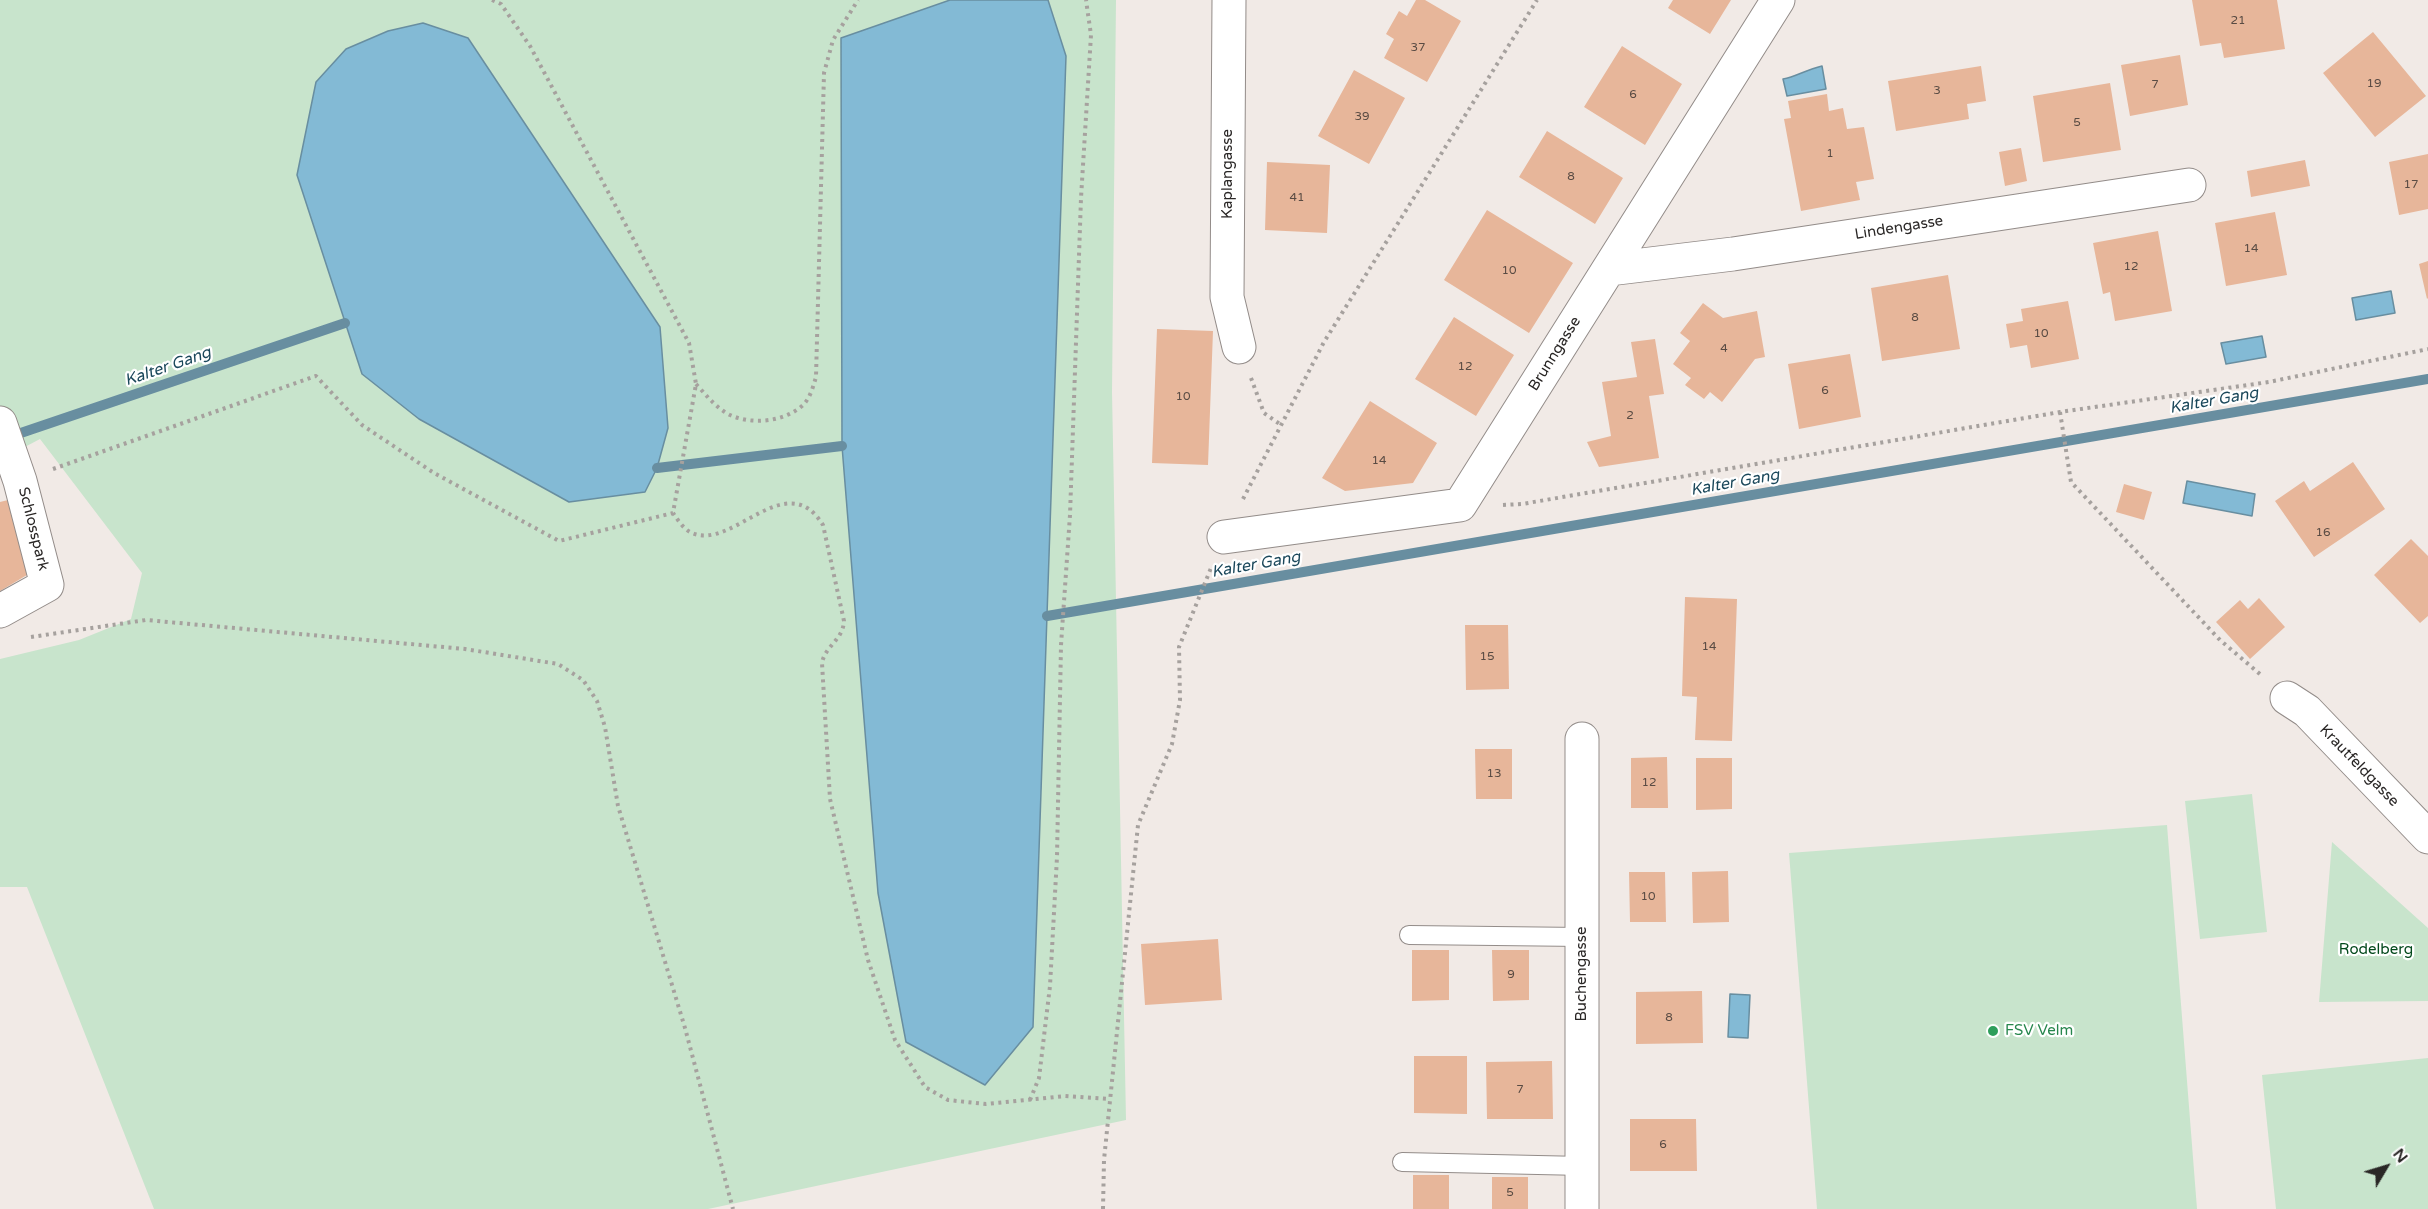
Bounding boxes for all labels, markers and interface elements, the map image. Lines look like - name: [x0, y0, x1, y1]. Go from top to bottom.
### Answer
- house number: 21: [2230, 14, 2246, 28]
- house number: 37: [1410, 41, 1426, 55]
- house number: 19: [2366, 77, 2382, 91]
- house number: 7: [2151, 78, 2159, 92]
- house number: 3: [1933, 84, 1941, 98]
- house number: 6: [1629, 88, 1637, 102]
- house number: 39: [1354, 110, 1370, 124]
- house number: 5: [2073, 116, 2081, 130]
- street label: Kaplangasse: [1219, 129, 1237, 219]
- house number: 1: [1826, 147, 1834, 161]
- house number: 8: [1567, 170, 1575, 184]
- house number: 17: [2403, 178, 2419, 192]
- house number: 41: [1289, 191, 1305, 205]
- street label: Lindengasse: [1853, 212, 1945, 244]
- house number: 14: [2243, 242, 2259, 256]
- house number: 12: [2123, 260, 2139, 274]
- house number: 10: [1501, 264, 1517, 278]
- house number: 8: [1911, 311, 1919, 325]
- street label: Brunngasse: [1525, 314, 1585, 394]
- house number: 10: [2033, 327, 2049, 341]
- house number: 4: [1720, 342, 1728, 356]
- water label: Kalter Gang: [122, 343, 214, 391]
- house number: 12: [1457, 360, 1473, 374]
- house number: 6: [1821, 384, 1829, 398]
- water label: Kalter Gang: [2168, 384, 2260, 418]
- house number: 10: [1175, 390, 1191, 404]
- house number: 2: [1626, 409, 1634, 423]
- house number: 14: [1371, 454, 1387, 468]
- water label: Kalter Gang: [1689, 466, 1781, 500]
- street label: Schlosspark: [14, 485, 52, 573]
- house number: 16: [2315, 526, 2331, 540]
- water label: Kalter Gang: [1210, 548, 1302, 582]
- house number: 14: [1701, 640, 1717, 654]
- house number: 15: [1479, 650, 1495, 664]
- street label: Krautfeldgasse: [2315, 721, 2403, 811]
- house number: 13: [1486, 767, 1502, 781]
- house number: 12: [1641, 776, 1657, 790]
- house number: 10: [1640, 890, 1656, 904]
- street label: Buchengasse: [1573, 927, 1591, 1021]
- park label: Rodelberg: [2339, 941, 2413, 959]
- house number: 9: [1507, 968, 1515, 982]
- house number: 8: [1665, 1011, 1673, 1025]
- place label: FSV Velm: [2005, 1022, 2073, 1040]
- marker: FSV Velm: [1986, 1024, 2000, 1038]
- house number: 7: [1516, 1083, 1524, 1097]
- north arrow: [2356, 1137, 2416, 1197]
- house number: 6: [1659, 1138, 1667, 1152]
- text: N: [2388, 1145, 2412, 1167]
- house number: 5: [1506, 1186, 1514, 1200]

